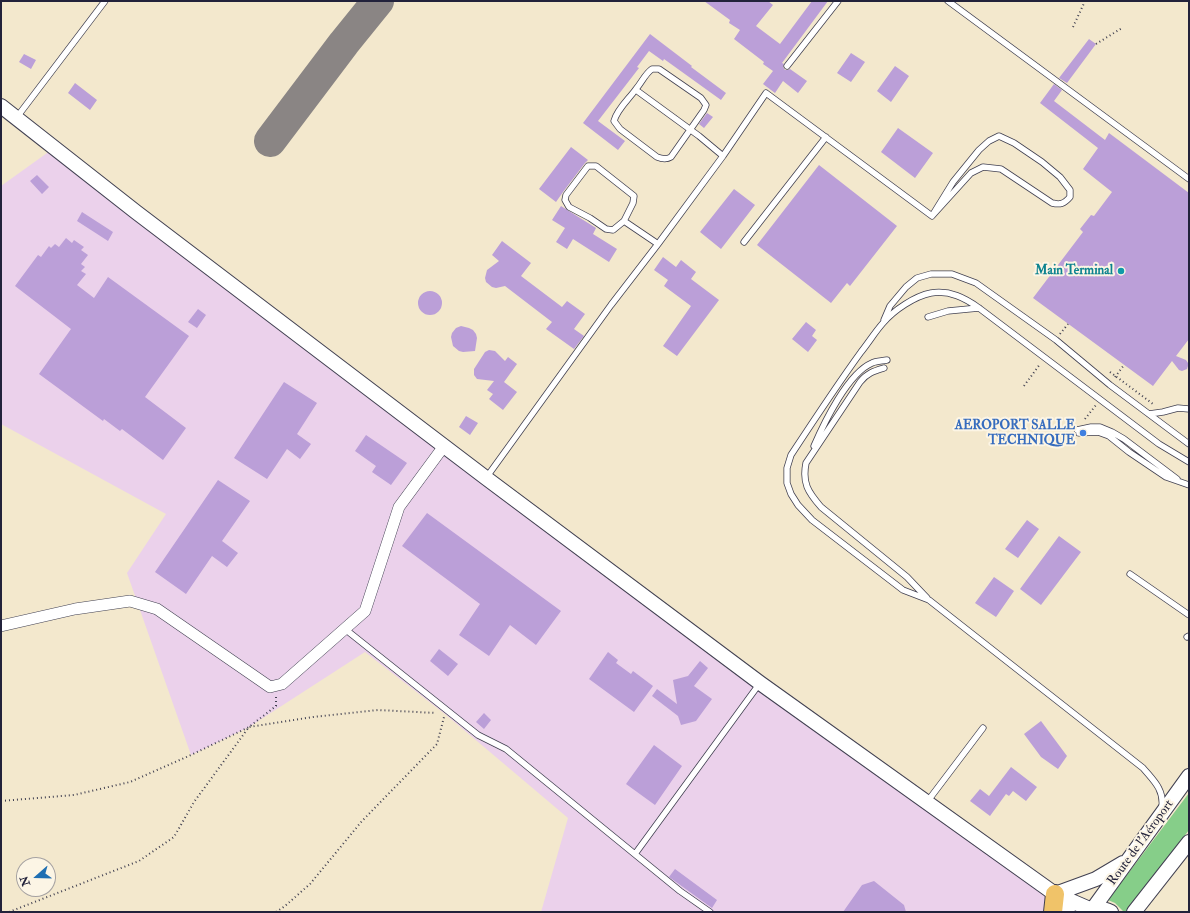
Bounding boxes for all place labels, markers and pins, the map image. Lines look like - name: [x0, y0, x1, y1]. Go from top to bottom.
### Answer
- place label: Main Terminal: [1035, 263, 1113, 279]
- marker: Main Terminal: [1116, 266, 1126, 276]
- place label: AEROPORT SALLE TECHNIQUE: [955, 418, 1075, 449]
- marker: AEROPORT SALLE TECHNIQUE: [1078, 428, 1088, 438]

